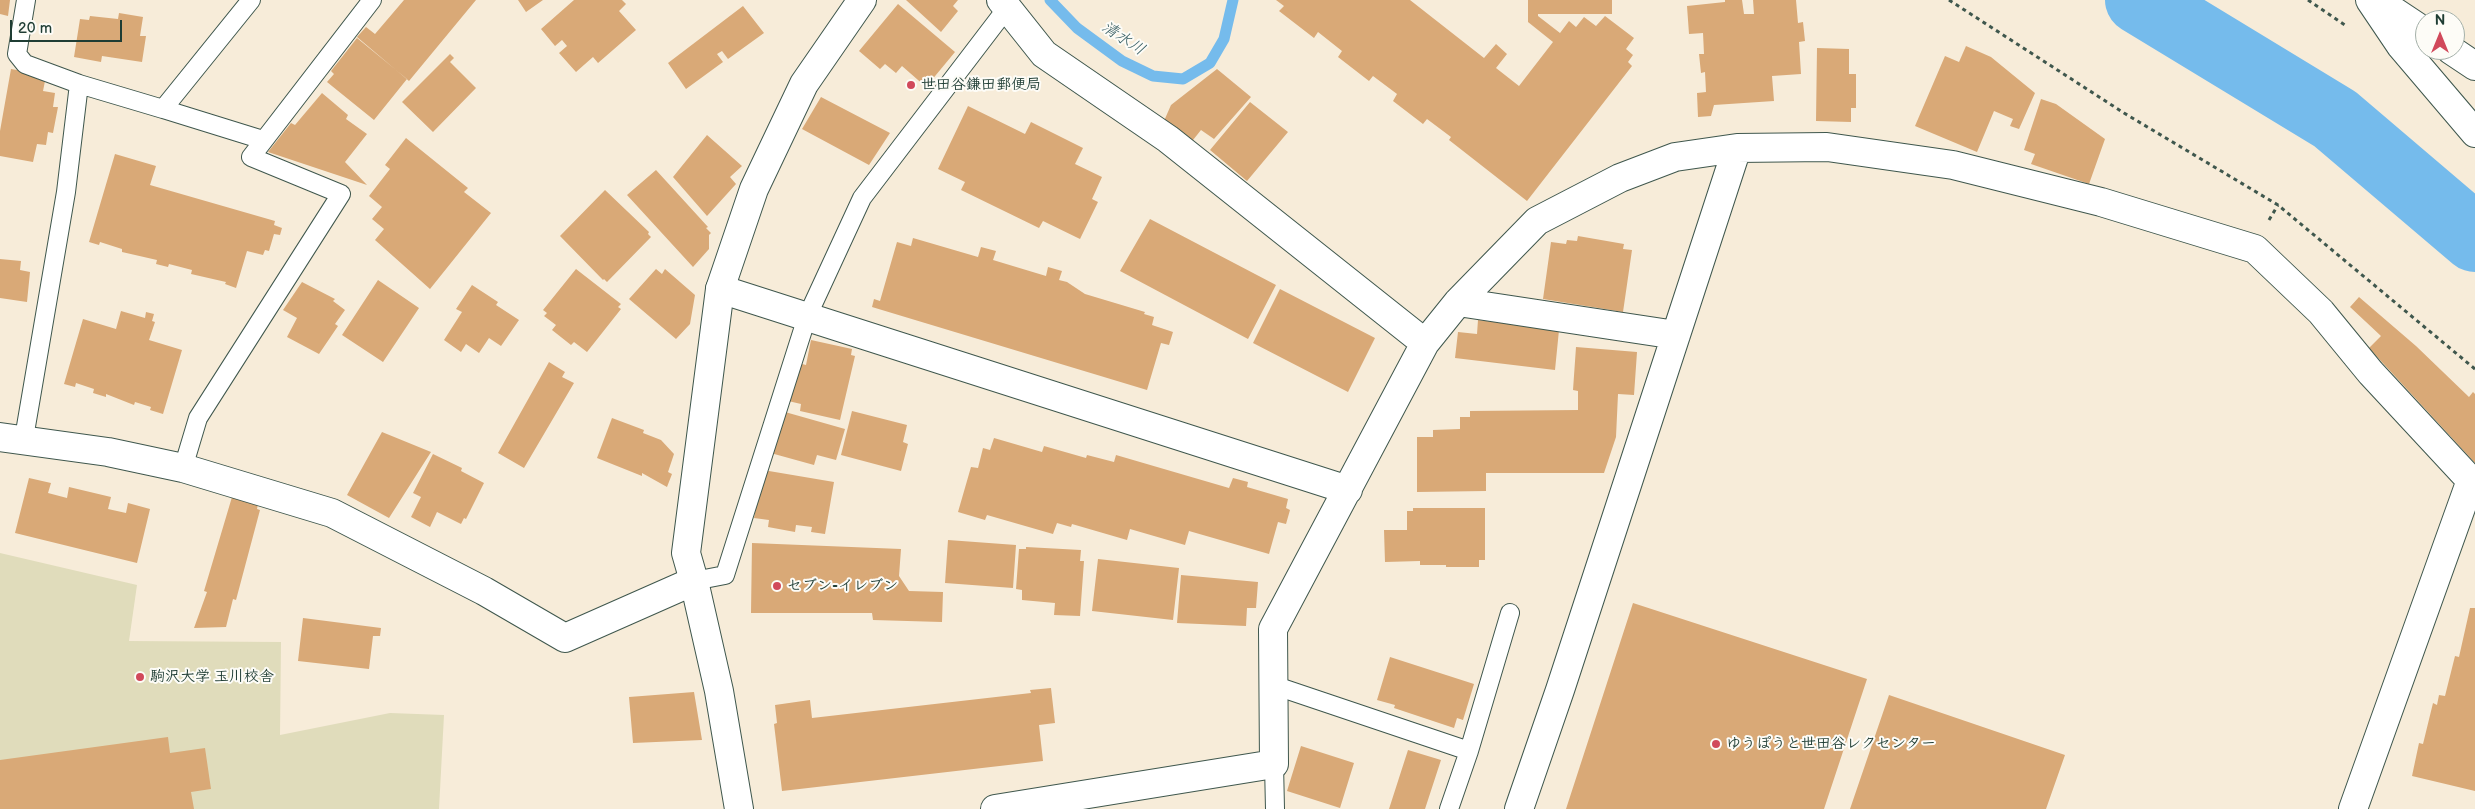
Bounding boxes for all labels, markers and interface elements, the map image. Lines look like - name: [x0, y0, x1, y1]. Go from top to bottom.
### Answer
- scale bar: [12, 10, 125, 42]
- north arrow: [2415, 10, 2465, 60]
- text: N: [2435, 12, 2445, 29]
- water label: 清水川: [1098, 18, 1148, 60]
- text: 20 m: [18, 19, 52, 38]
- place label: 世田谷鎌田郵便局: [921, 76, 1041, 94]
- marker: 世田谷鎌田郵便局: [905, 79, 917, 91]
- place label: セブン-イレブン: [787, 577, 898, 595]
- marker: セブン-イレブン: [771, 580, 783, 592]
- place label: 駒沢大学 玉川校舎: [150, 668, 274, 686]
- marker: 駒沢大学 玉川校舎: [134, 671, 146, 683]
- place label: ゆうぽうと世田谷レクセンター: [1726, 735, 1936, 753]
- marker: ゆうぽうと世田谷レクセンター: [1710, 738, 1722, 750]

